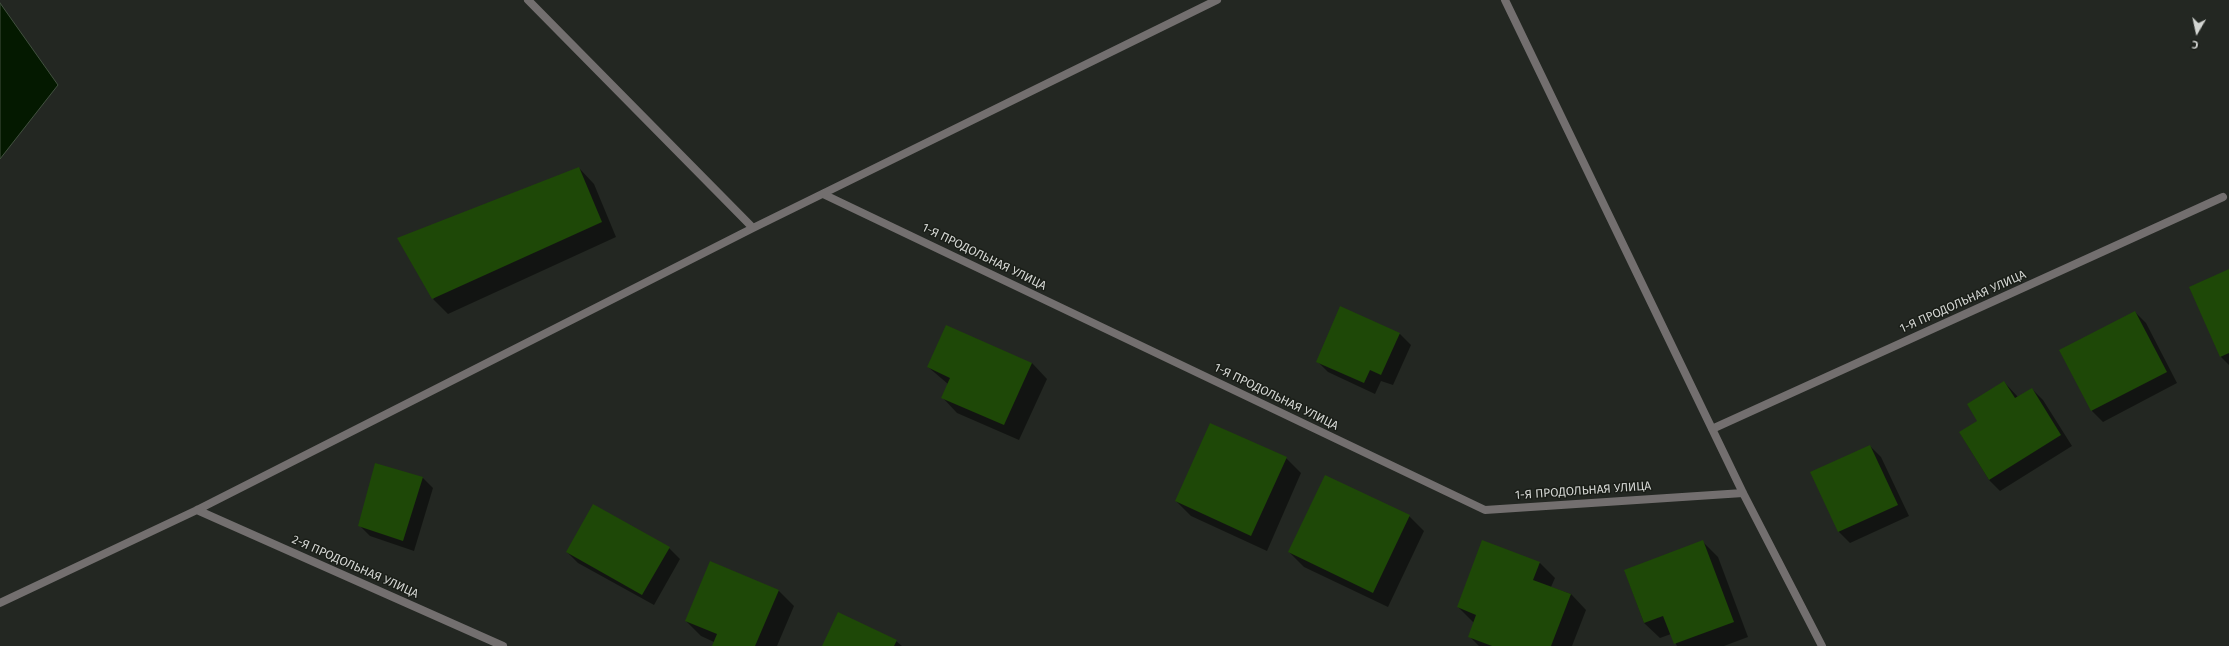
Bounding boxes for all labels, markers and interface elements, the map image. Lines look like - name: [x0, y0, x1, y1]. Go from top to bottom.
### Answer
- north arrow: [2177, 12, 2217, 52]
- text: С: [2191, 37, 2199, 51]
- street label: 1-Я ПРОДОЛЬНАЯ УЛИЦА: [920, 221, 1048, 293]
- street label: 1-Я ПРОДОЛЬНАЯ УЛИЦА: [1898, 268, 2028, 336]
- street label: 1-Я ПРОДОЛЬНАЯ УЛИЦА: [1212, 361, 1340, 433]
- street label: 1-Я ПРОДОЛЬНАЯ УЛИЦА: [1514, 479, 1652, 503]
- street label: 2-Я ПРОДОЛЬНАЯ УЛИЦА: [289, 533, 421, 601]

